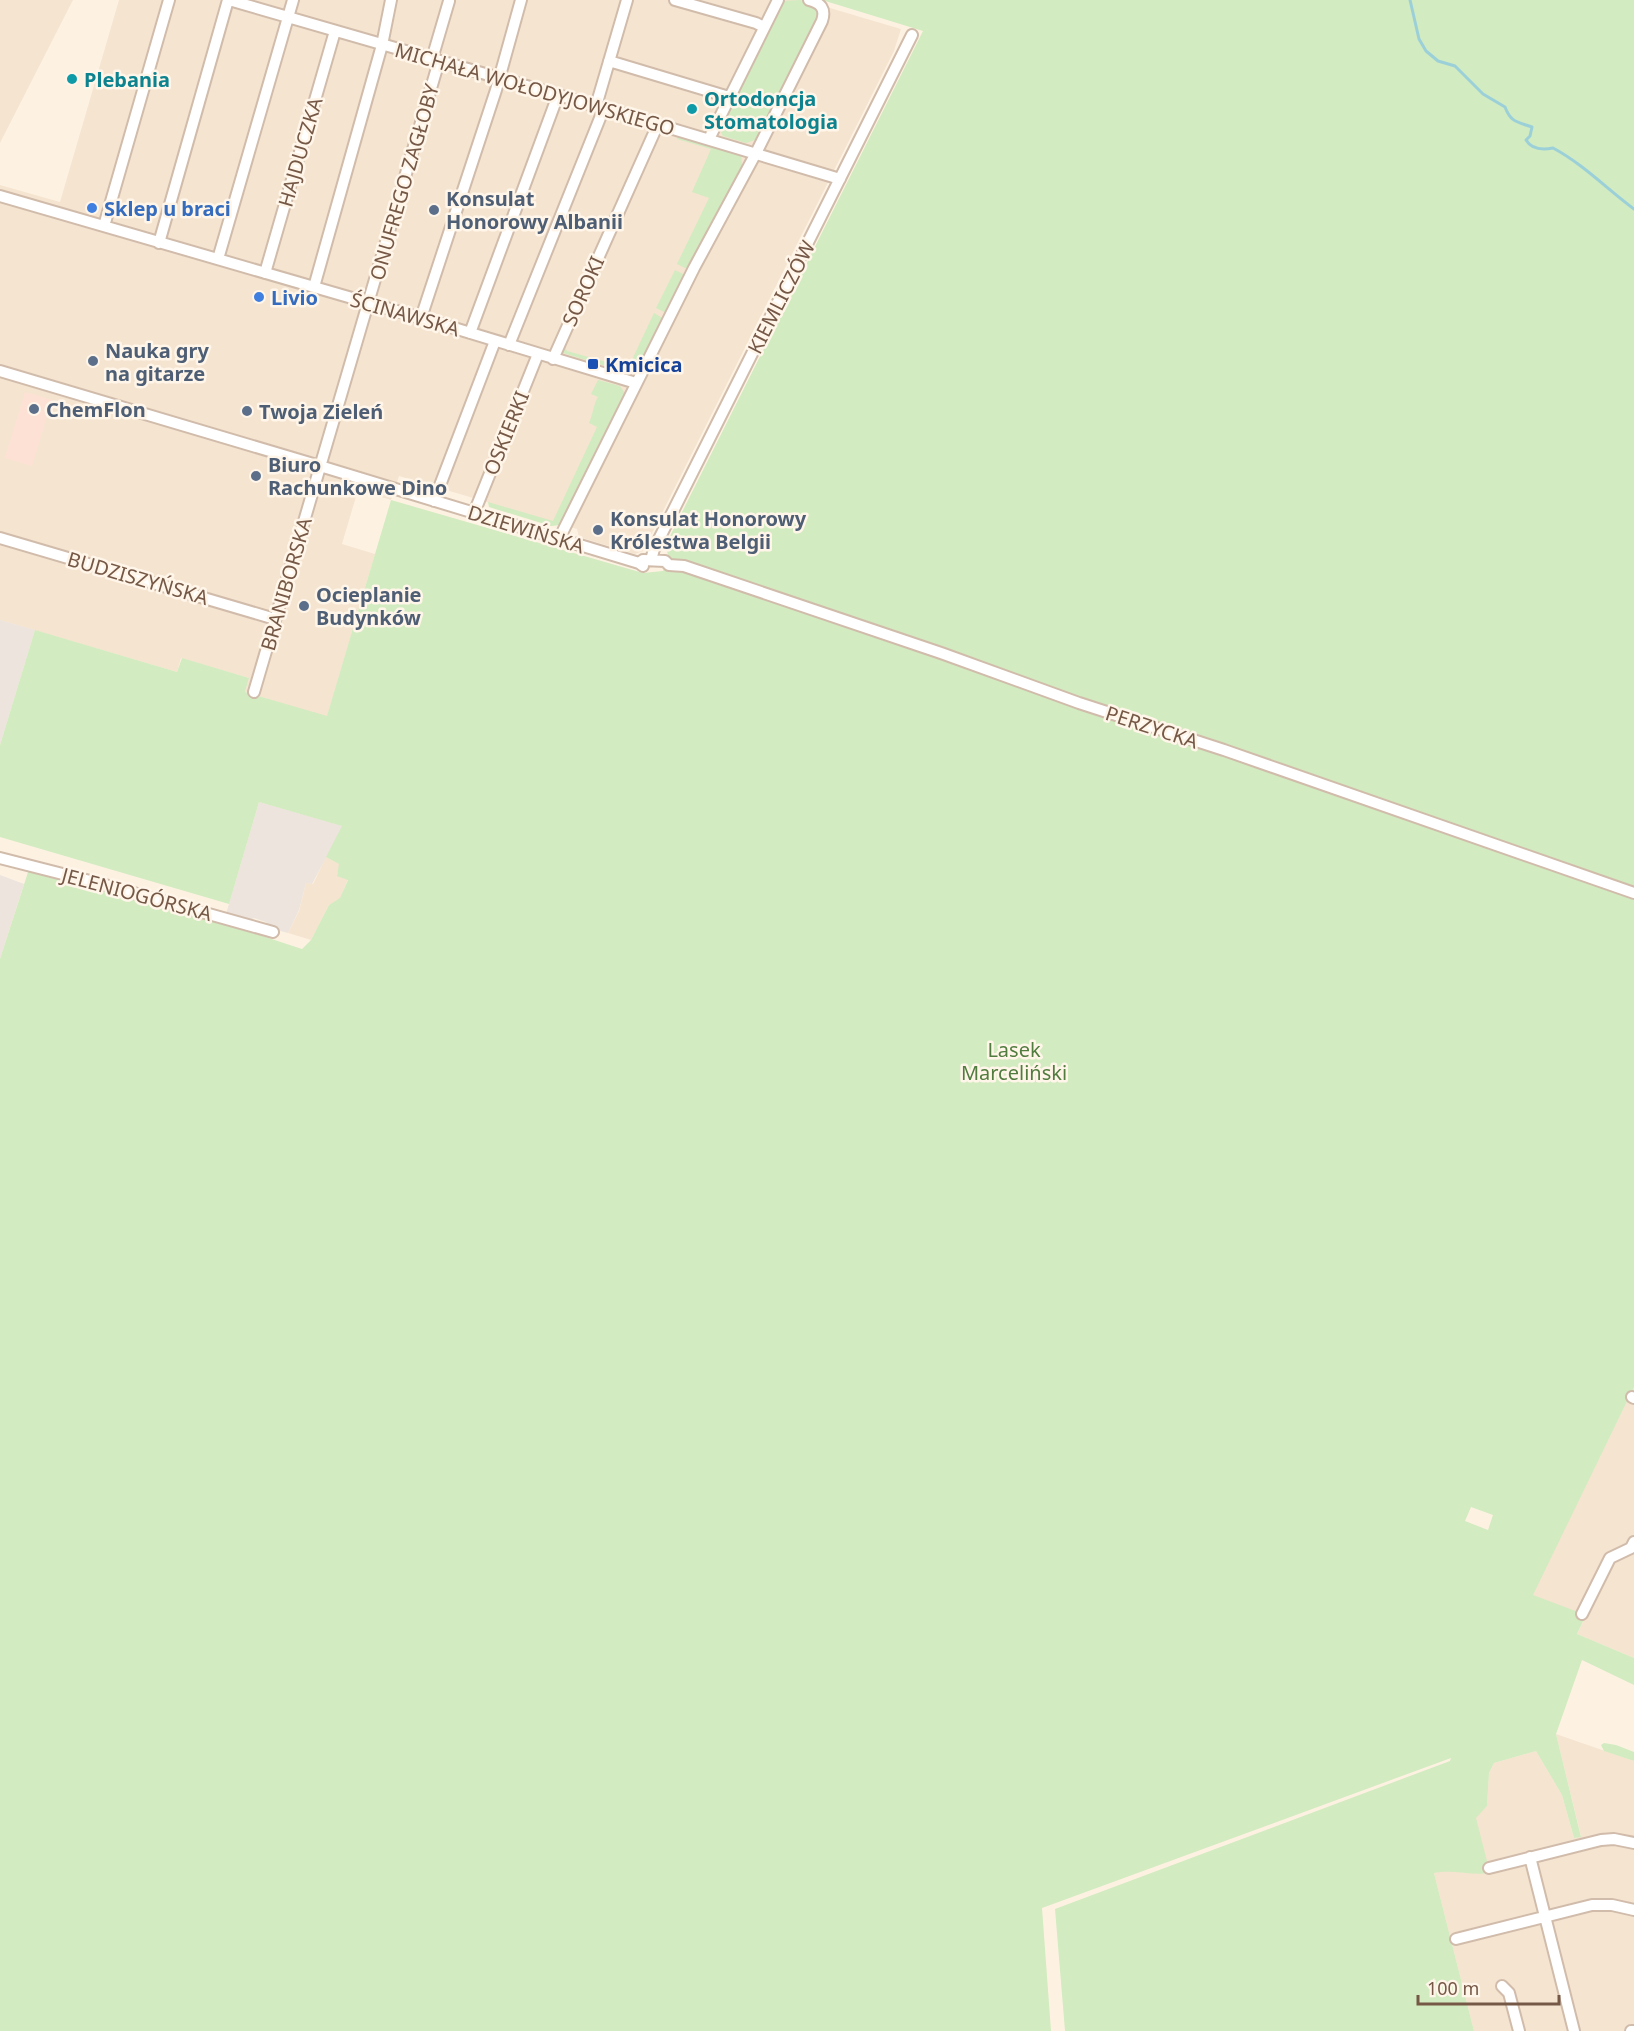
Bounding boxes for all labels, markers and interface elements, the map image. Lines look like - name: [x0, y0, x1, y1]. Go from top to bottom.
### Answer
- street label: MICHAŁA WOŁODYJOWSKIEGO: [392, 36, 678, 142]
- place label: Plebania: [84, 66, 170, 93]
- marker: Plebania: [65, 72, 79, 86]
- street label: ONUFREGO ZAGŁOBY: [363, 80, 445, 283]
- place label: Ortodoncja Stomatologia: [704, 85, 838, 135]
- street label: HAJDUCZKA: [272, 94, 329, 210]
- marker: Ortodoncja Stomatologia: [685, 102, 699, 116]
- place label: Konsulat Honorowy Albanii: [446, 185, 623, 235]
- place label: Sklep u braci: [104, 195, 231, 222]
- marker: Sklep u braci: [85, 201, 99, 215]
- marker: Konsulat Honorowy Albanii: [427, 203, 441, 217]
- street label: KIEMLICZÓW: [741, 235, 821, 358]
- street label: SOROKI: [556, 252, 610, 330]
- place label: Livio: [271, 284, 318, 311]
- street label: ŚCINAWSKA: [347, 286, 463, 343]
- marker: Livio: [252, 290, 266, 304]
- place label: Nauka gry na gitarze: [105, 337, 209, 387]
- place label: Kmicica: [605, 351, 682, 378]
- marker: Nauka gry na gitarze: [86, 354, 100, 368]
- marker: Kmicica: [586, 357, 600, 371]
- street label: OSKIERKI: [477, 387, 535, 479]
- place label: ChemFlon: [46, 396, 146, 423]
- place label: Twoja Zieleń: [259, 398, 383, 425]
- marker: ChemFlon: [27, 402, 41, 416]
- marker: Twoja Zieleń: [240, 404, 254, 418]
- place label: Biuro Rachunkowe Dino: [268, 451, 447, 501]
- marker: Biuro Rachunkowe Dino: [249, 469, 263, 483]
- street label: DZIEWIŃSKA: [464, 498, 588, 560]
- place label: Konsulat Honorowy Królestwa Belgii: [610, 505, 807, 555]
- street label: BRANIBORSKA: [254, 514, 318, 654]
- marker: Konsulat Honorowy Królestwa Belgii: [591, 523, 605, 537]
- street label: BUDZISZYŃSKA: [64, 545, 212, 611]
- place label: Ocieplanie Budynków: [316, 581, 422, 631]
- marker: Ocieplanie Budynków: [297, 599, 311, 613]
- street label: PERZYCKA: [1102, 699, 1202, 755]
- street label: JELENIOGÓRSKA: [57, 860, 215, 927]
- park label: Lasek Marceliński: [961, 1036, 1067, 1086]
- scale bar: [1418, 1968, 1559, 2006]
- text: 100 m: [1427, 1976, 1479, 2000]

